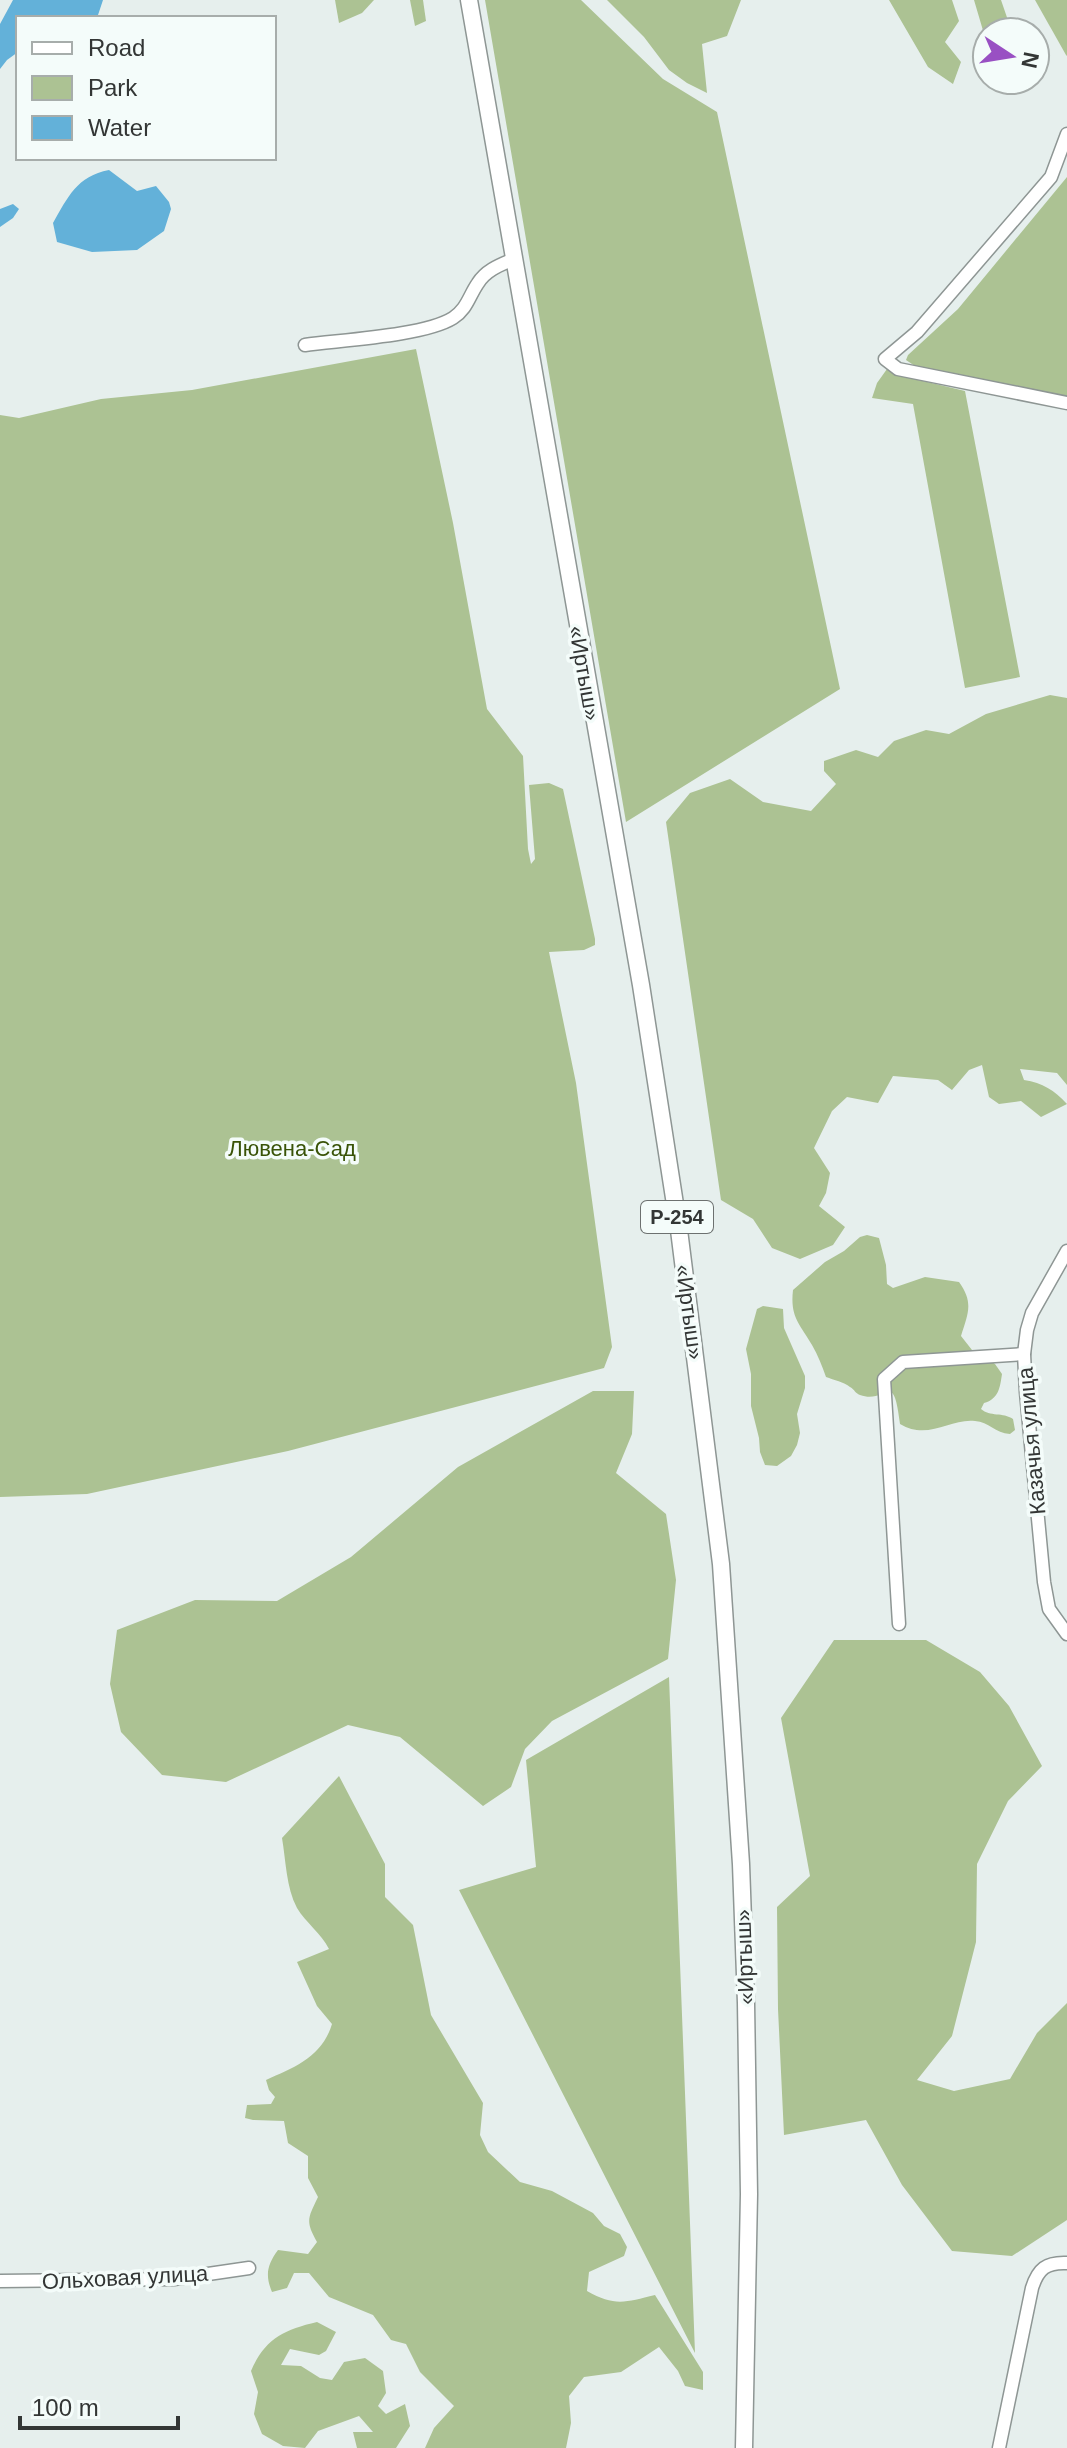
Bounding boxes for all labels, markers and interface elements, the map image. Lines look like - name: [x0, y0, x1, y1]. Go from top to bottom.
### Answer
- legend: [16, 16, 276, 160]
- north arrow: [971, 16, 1051, 96]
- text: Road: [88, 34, 145, 61]
- text: N: [1016, 50, 1044, 70]
- text: Park: [88, 74, 138, 101]
- text: Water: [88, 114, 151, 141]
- street label: «Иртыш»: [564, 624, 605, 722]
- park label: Лювена-Сад: [228, 1136, 356, 1161]
- road number: Р-254: [641, 1201, 713, 1233]
- street label: «Иртыш»: [670, 1263, 709, 1361]
- street label: Казачья улица: [1013, 1365, 1050, 1516]
- street label: «Иртыш»: [730, 1909, 759, 2005]
- street label: Ольховая улица: [41, 2261, 209, 2294]
- scale bar: [20, 2380, 178, 2430]
- text: 100 m: [32, 2394, 99, 2421]

